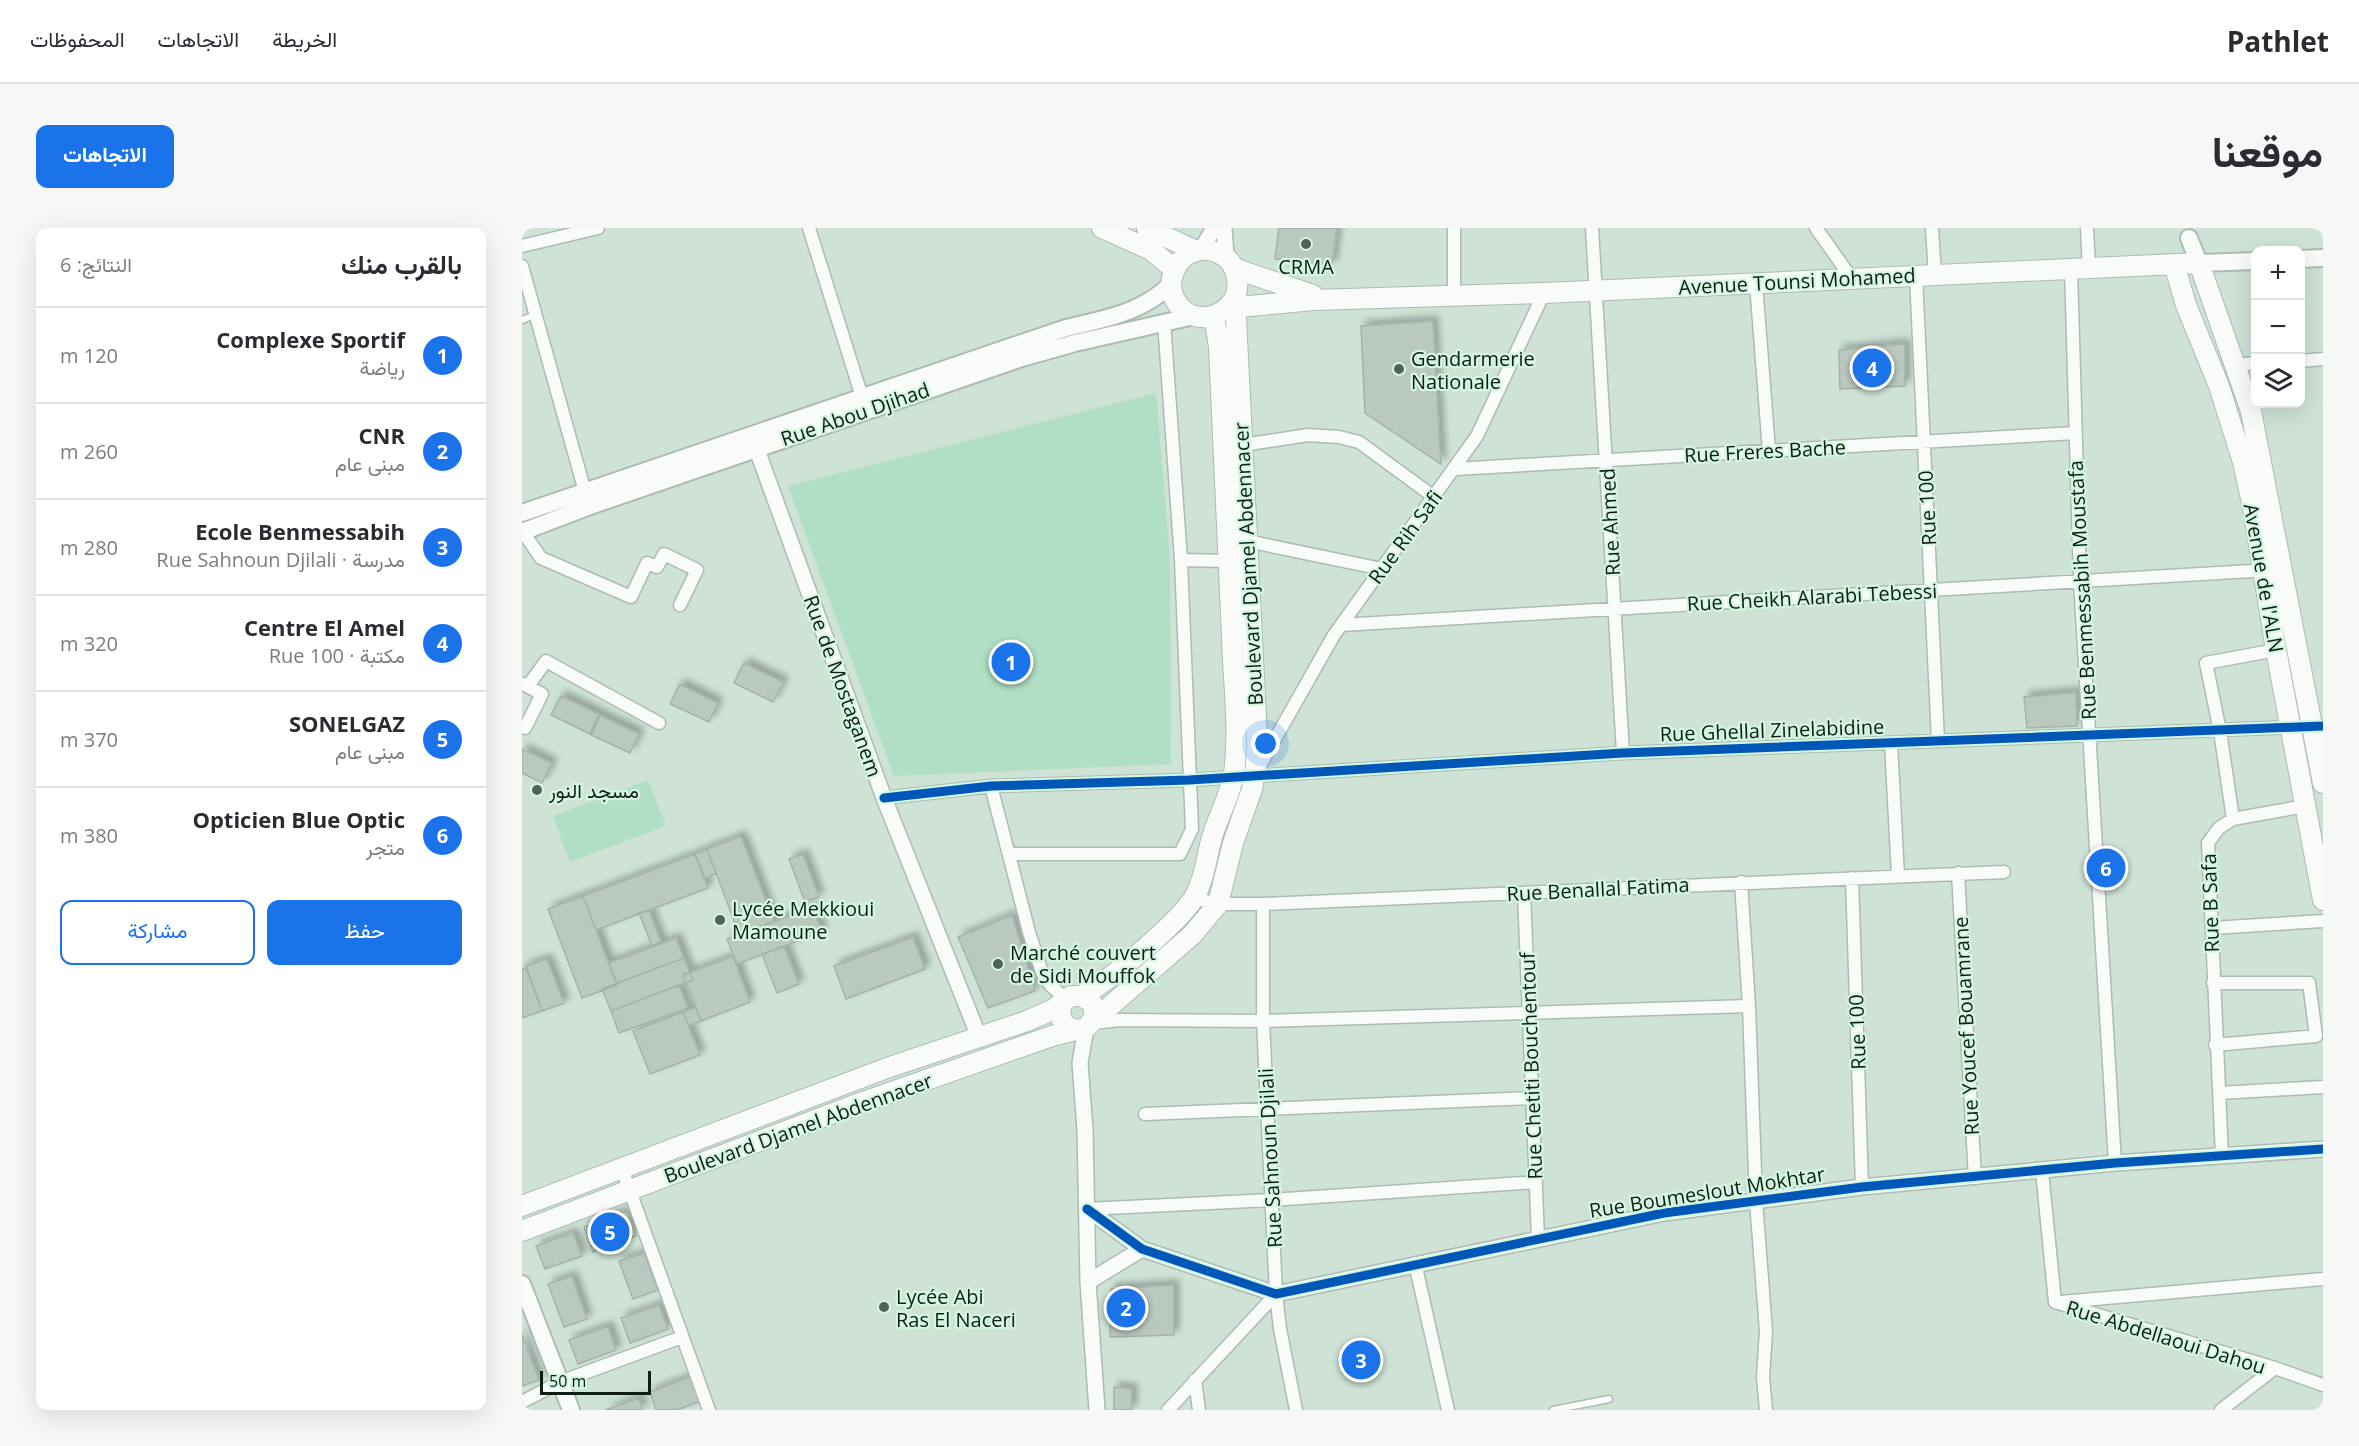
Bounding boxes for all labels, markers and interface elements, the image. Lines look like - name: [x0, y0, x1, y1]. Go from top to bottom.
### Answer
- text: Pathlet: [2227, 22, 2329, 60]
- text: المحفوظات: [30, 25, 125, 53]
- text: الاتجاهات: [158, 25, 239, 53]
- text: الخريطة: [272, 25, 337, 53]
- text: موقعنا: [2212, 122, 2323, 179]
- button: الاتجاهات: [36, 125, 174, 188]
- marker: CRMA: [1299, 237, 1313, 251]
- text: بالقرب منك: [341, 246, 462, 282]
- map controls: [2251, 246, 2305, 408]
- button: +: [2251, 246, 2305, 300]
- text: النتائج: 6: [60, 251, 132, 278]
- place label: CRMA: [1278, 253, 1334, 280]
- street label: Avenue Tounsi Mohamed: [1678, 261, 1916, 301]
- button: −: [2251, 300, 2305, 354]
- text: Complexe Sportif: [216, 324, 405, 354]
- text: 120 m: [60, 342, 118, 369]
- text: 1: [437, 342, 448, 369]
- place label: Gendarmerie Nationale: [1411, 345, 1535, 395]
- pin: 4: [1852, 346, 1892, 390]
- text: رياضة: [360, 354, 405, 381]
- button: layers: [2251, 354, 2305, 408]
- marker: Gendarmerie Nationale: [1392, 362, 1406, 376]
- street label: Rue Abou Djihad: [777, 376, 933, 452]
- text: CNR: [359, 420, 405, 450]
- street label: Boulevard Djamel Abdennacer: [1227, 422, 1269, 706]
- street label: Rue Freres Bache: [1683, 433, 1847, 469]
- text: 260 m: [60, 438, 118, 465]
- text: 2: [437, 438, 448, 465]
- text: مبنى عام: [335, 450, 405, 477]
- street label: Rue Benmessabih Moustafa: [2062, 459, 2102, 721]
- street label: Rue Ahmed: [1594, 467, 1626, 577]
- street label: Rue 100: [1912, 470, 1942, 546]
- street label: Rue Rih Safi: [1362, 485, 1448, 589]
- street label: Avenue de l'ALN: [2238, 501, 2290, 655]
- text: Ecole Benmessabih: [195, 516, 405, 546]
- text: 280 m: [60, 534, 118, 561]
- text: 3: [437, 534, 448, 561]
- text: مدرسة · Rue Sahnoun Djilali: [156, 546, 405, 573]
- street label: Rue Cheikh Alarabi Tebessi: [1686, 577, 1938, 617]
- street label: Rue de Mostaganem: [798, 591, 888, 781]
- text: Centre El Amel: [244, 612, 405, 642]
- text: 320 m: [60, 630, 118, 657]
- text: 4: [437, 630, 448, 657]
- pin: 1: [992, 640, 1030, 684]
- text: مكتبة · Rue 100: [269, 642, 405, 669]
- text: SONELGAZ: [289, 708, 405, 738]
- street label: Rue Ghellal Zinelabidine: [1659, 713, 1885, 747]
- text: 370 m: [60, 726, 118, 753]
- text: 5: [437, 726, 448, 753]
- your location: [1251, 729, 1280, 758]
- text: مبنى عام: [335, 738, 405, 765]
- place label: مسجد النور: [548, 777, 639, 804]
- marker: مسجد النور: [530, 783, 544, 797]
- text: Opticien Blue Optic: [192, 804, 405, 834]
- text: 380 m: [60, 822, 118, 849]
- text: 6: [437, 822, 448, 849]
- text: متجر: [366, 834, 405, 861]
- pin: 6: [2086, 846, 2126, 890]
- street label: Rue B Safa: [2195, 853, 2225, 953]
- street label: Rue Benallal Fatima: [1506, 871, 1690, 907]
- place label: Lycée Mekkioui Mamoune: [732, 895, 874, 945]
- button: مشاركة: [60, 900, 255, 965]
- button: حفظ: [267, 900, 462, 965]
- marker: Lycée Mekkioui Mamoune: [713, 913, 727, 927]
- street label: Rue Youcef Bouamrane: [1947, 916, 1985, 1136]
- place label: Marché couvert de Sidi Mouffok: [1010, 939, 1156, 989]
- street label: Rue Chetiti Bouchentouf: [1513, 951, 1548, 1180]
- marker: Marché couvert de Sidi Mouffok: [991, 957, 1005, 971]
- street label: Rue 100: [1842, 994, 1872, 1070]
- street label: Boulevard Djamel Abdennacer: [660, 1067, 936, 1189]
- street label: Rue Sahnoun Djilali: [1252, 1067, 1288, 1249]
- street label: Rue Boumeslout Mokhtar: [1587, 1160, 1827, 1224]
- pin: 5: [590, 1210, 629, 1254]
- place label: Lycée Abi Ras El Naceri: [896, 1283, 1016, 1333]
- pin: 2: [1106, 1286, 1146, 1330]
- street label: Rue Abdellaoui Dahou: [2063, 1294, 2269, 1380]
- marker: Lycée Abi Ras El Naceri: [877, 1300, 891, 1314]
- pin: 3: [1342, 1338, 1380, 1382]
- scale bar: [540, 1368, 651, 1396]
- text: 50 m: [549, 1370, 586, 1392]

